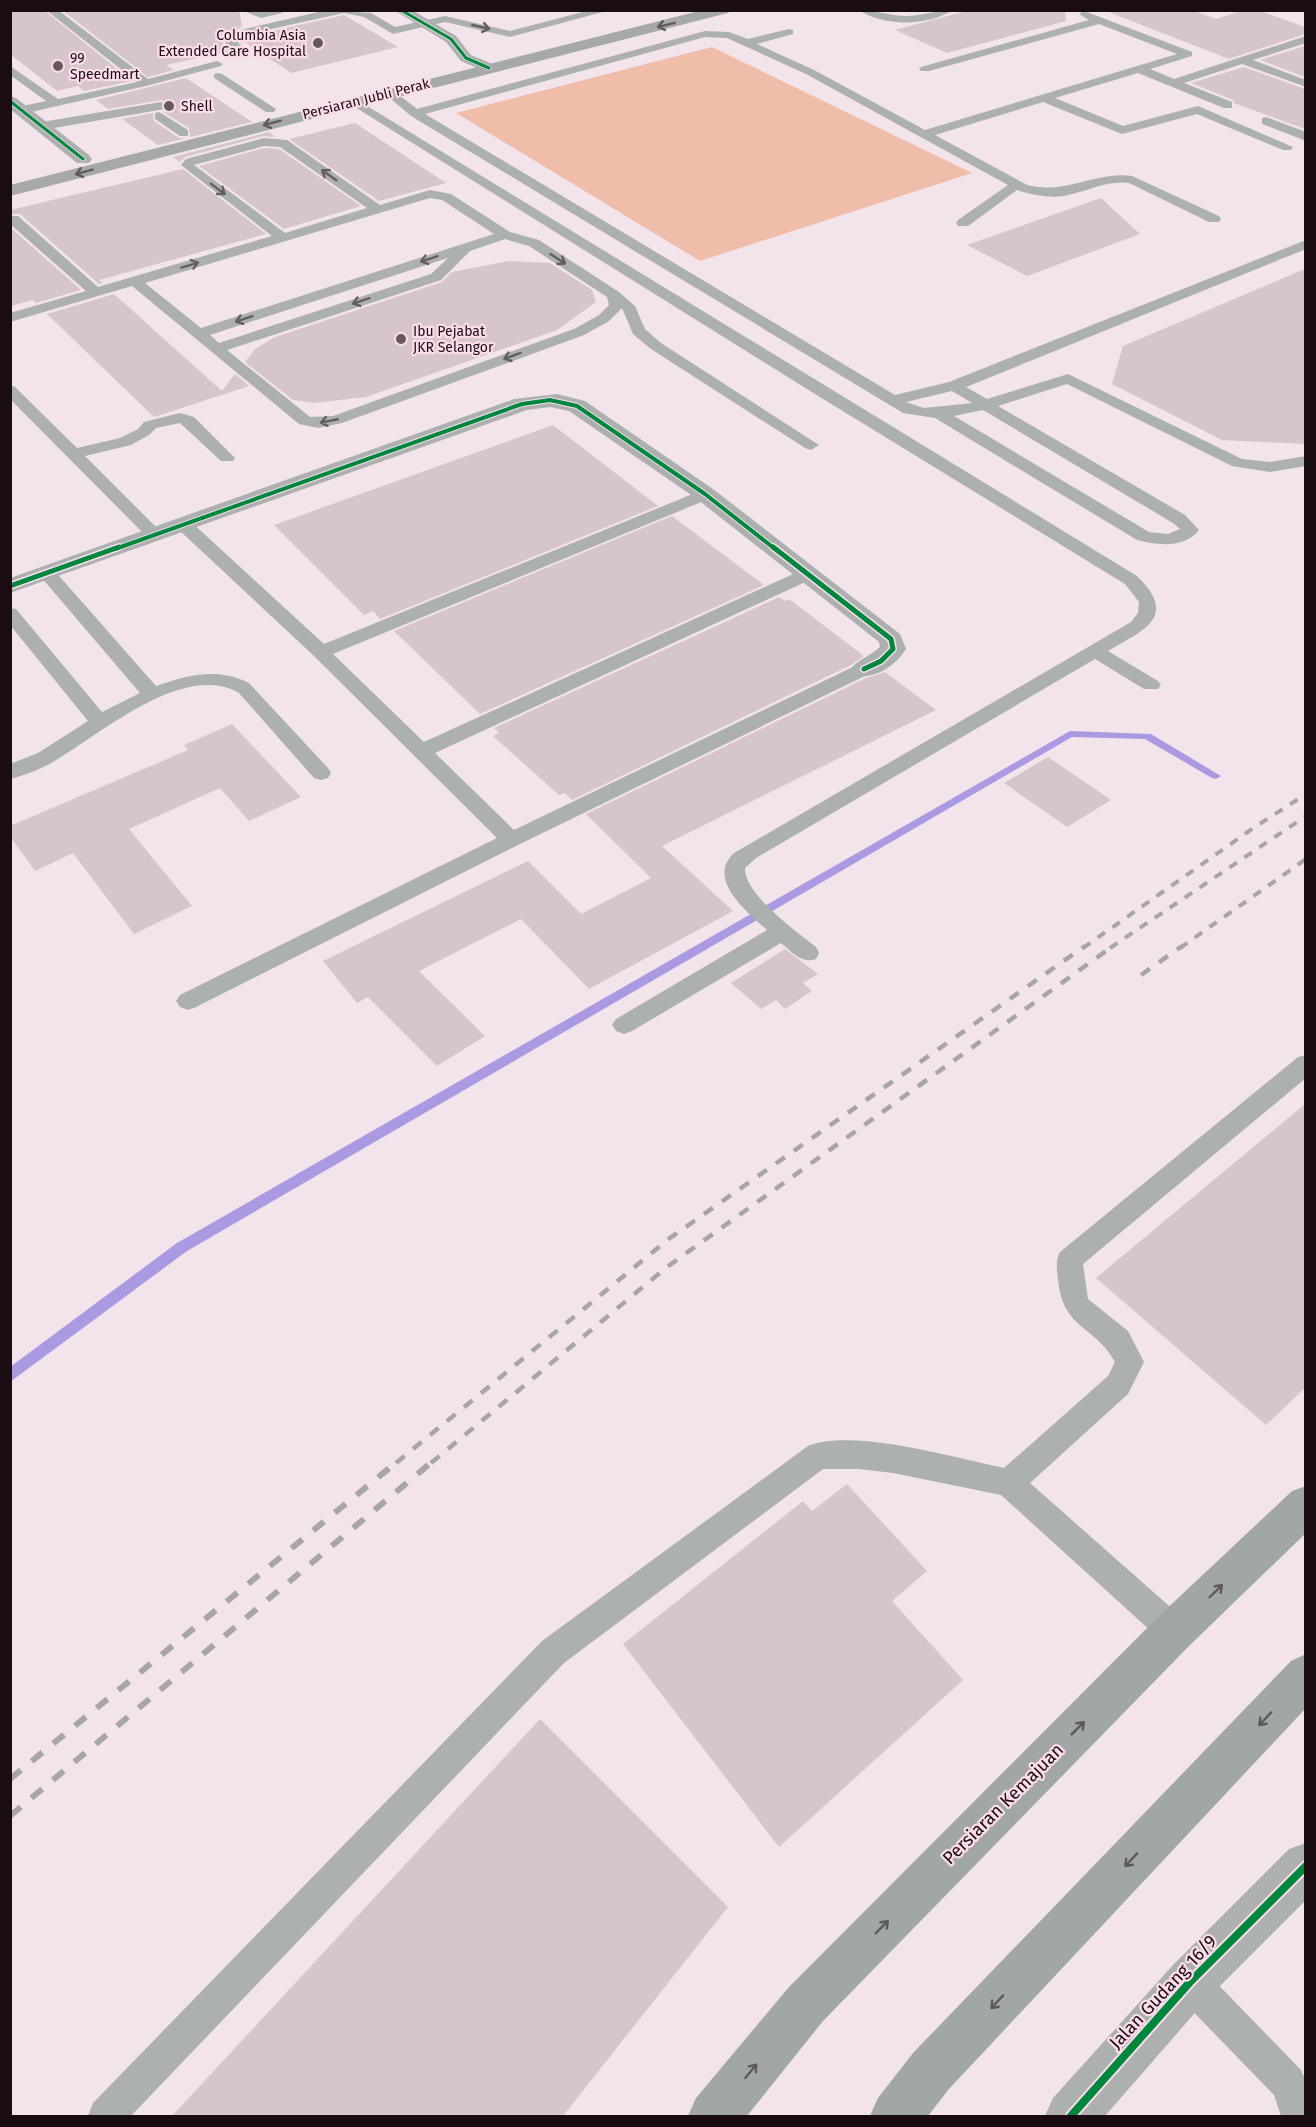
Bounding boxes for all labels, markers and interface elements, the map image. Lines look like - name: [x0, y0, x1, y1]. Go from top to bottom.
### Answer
- one-way arrow: [657, 20, 676, 31]
- one-way arrow: [471, 22, 490, 33]
- place label: Columbia Asia Extended Care Hospital: [158, 27, 306, 60]
- marker: Columbia Asia Extended Care Hospital: [311, 36, 325, 50]
- place label: 99 Speedmart: [70, 50, 141, 83]
- marker: 99 Speedmart: [51, 59, 65, 73]
- street label: Persiaran Jubli Perak: [301, 75, 432, 123]
- place label: Shell: [181, 98, 213, 115]
- marker: Shell: [162, 99, 176, 113]
- one-way arrow: [263, 118, 282, 129]
- one-way arrow: [75, 167, 94, 179]
- one-way arrow: [321, 169, 337, 182]
- one-way arrow: [209, 183, 225, 196]
- one-way arrow: [549, 252, 566, 265]
- one-way arrow: [420, 254, 439, 265]
- one-way arrow: [181, 258, 200, 269]
- one-way arrow: [352, 296, 371, 307]
- one-way arrow: [235, 315, 254, 326]
- place label: Ibu Pejabat JKR Selangor: [413, 323, 494, 356]
- marker: Ibu Pejabat JKR Selangor: [394, 332, 408, 346]
- one-way arrow: [504, 352, 522, 363]
- one-way arrow: [319, 416, 339, 427]
- one-way arrow: [1208, 1584, 1223, 1598]
- one-way arrow: [1258, 1711, 1272, 1726]
- one-way arrow: [1071, 1721, 1085, 1736]
- street label: Persiaran Kemajuan: [938, 1739, 1068, 1869]
- one-way arrow: [1124, 1853, 1138, 1868]
- one-way arrow: [875, 1919, 889, 1934]
- street label: Jalan Gudang 16/9: [1105, 1931, 1221, 2053]
- one-way arrow: [990, 1994, 1004, 2009]
- one-way arrow: [745, 2063, 758, 2079]

